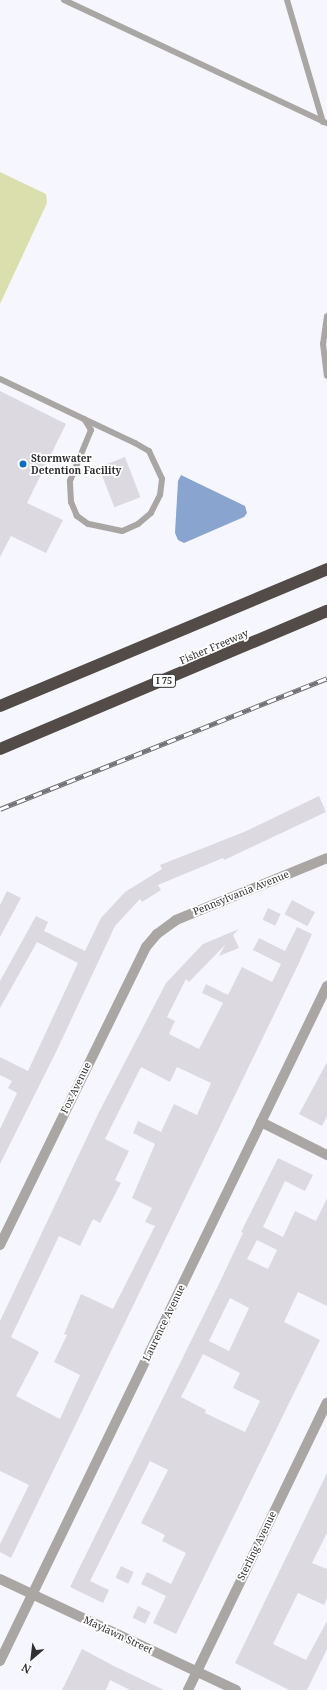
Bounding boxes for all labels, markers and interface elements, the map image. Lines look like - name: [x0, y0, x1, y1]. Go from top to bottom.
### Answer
- place label: Stormwater Detention Facility: [31, 452, 121, 476]
- marker: Stormwater Detention Facility: [18, 459, 28, 469]
- street label: Fisher Freeway: [178, 627, 250, 667]
- road number: I 75: [151, 674, 177, 688]
- street label: Pennsylvania Avenue: [191, 868, 291, 918]
- street label: Fox Avenue: [58, 1060, 94, 1116]
- street label: Laurence Avenue: [140, 1283, 188, 1363]
- street label: Sterling Avenue: [235, 1509, 279, 1583]
- street label: Maylawn Street: [82, 1614, 154, 1656]
- north arrow: [12, 1638, 52, 1678]
- text: N: [19, 1660, 33, 1678]

